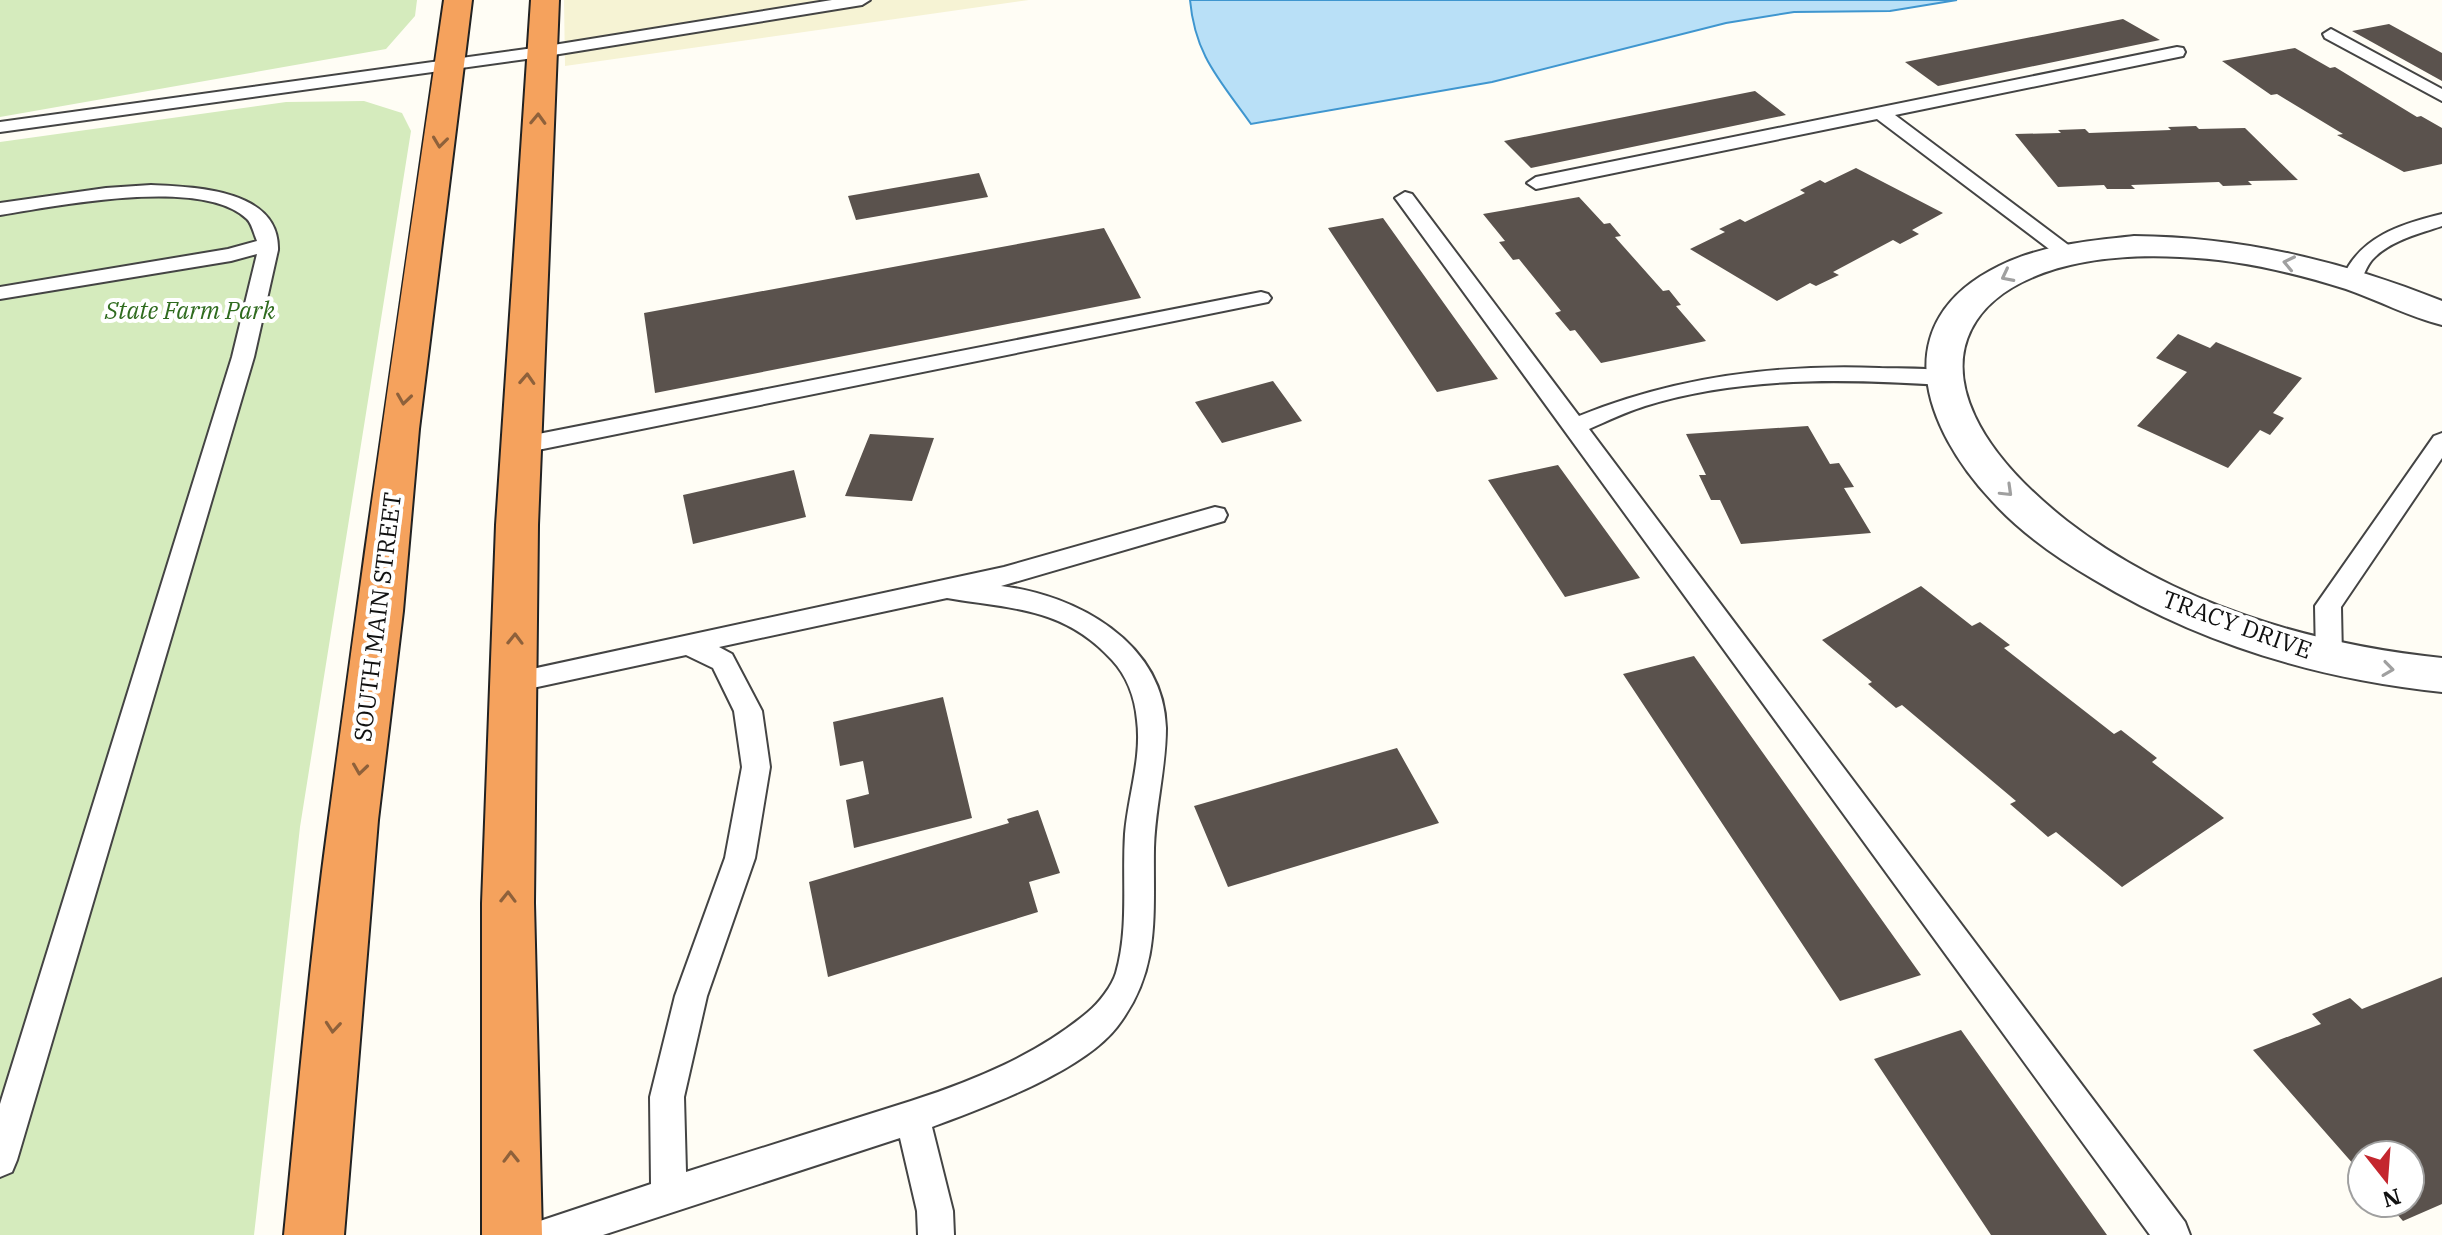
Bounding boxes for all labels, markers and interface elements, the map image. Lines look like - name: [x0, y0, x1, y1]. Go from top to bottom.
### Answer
- one-way arrow: [530, 112, 547, 125]
- one-way arrow: [432, 135, 449, 149]
- one-way arrow: [2282, 255, 2296, 272]
- one-way arrow: [2000, 266, 2015, 281]
- park label: State Farm Park: [104, 294, 275, 326]
- one-way arrow: [518, 372, 535, 385]
- one-way arrow: [396, 393, 413, 406]
- one-way arrow: [1998, 481, 2012, 496]
- street label: SOUTH MAIN STREET: [346, 490, 408, 743]
- street label: TRACY DRIVE: [2158, 582, 2316, 666]
- one-way arrow: [506, 632, 524, 644]
- one-way arrow: [2381, 660, 2395, 677]
- one-way arrow: [352, 762, 369, 776]
- one-way arrow: [500, 890, 517, 903]
- one-way arrow: [325, 1021, 342, 1034]
- north arrow: [2346, 1139, 2426, 1219]
- one-way arrow: [502, 1150, 520, 1163]
- text: N: [2379, 1182, 2405, 1215]

